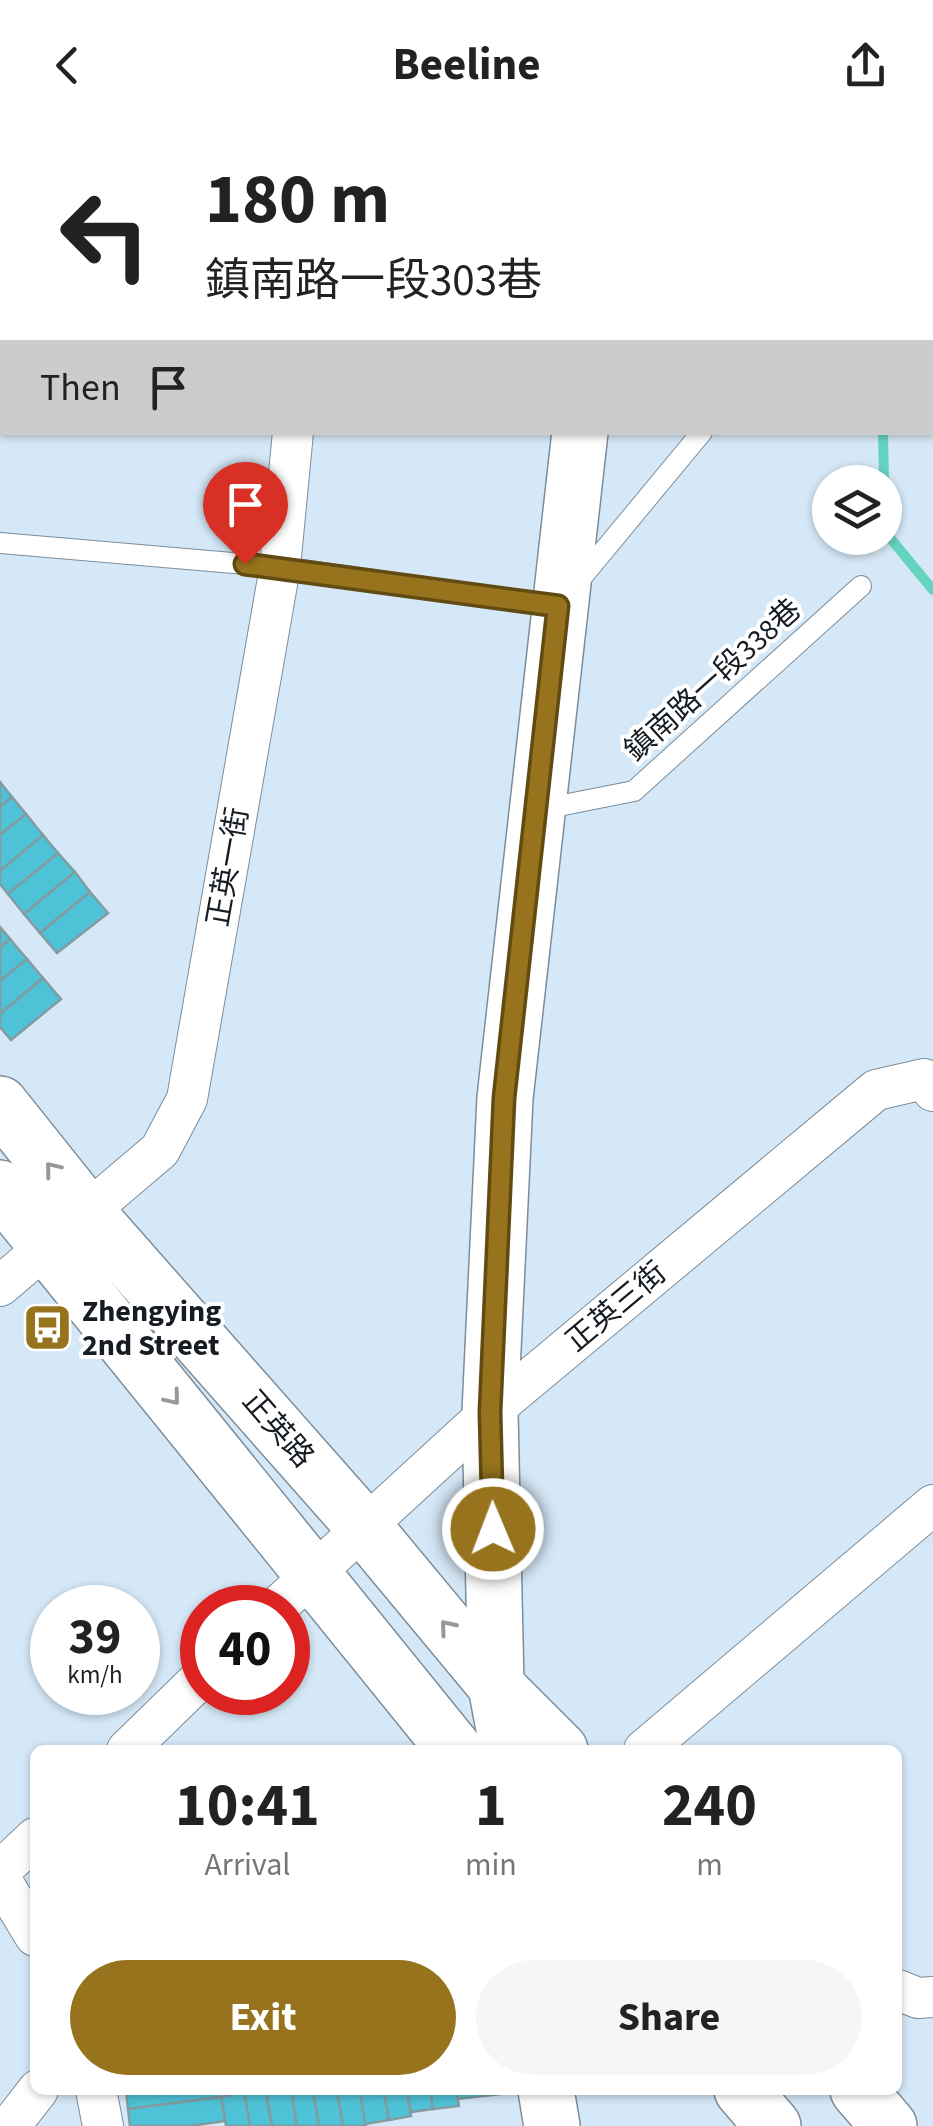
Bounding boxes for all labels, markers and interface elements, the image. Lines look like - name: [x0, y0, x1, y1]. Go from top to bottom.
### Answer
- text: Beeline: [392, 33, 541, 97]
- icon: back: [40, 38, 95, 93]
- icon: share: [838, 38, 893, 93]
- text: 180 m: [205, 150, 390, 250]
- icon: left: [40, 170, 170, 300]
- text: 鎮南路一段303巷: [205, 249, 542, 313]
- icon: arrive: [141, 360, 196, 415]
- text: Then: [40, 361, 121, 415]
- pin: [203, 462, 288, 565]
- map controls: [812, 465, 902, 555]
- button: layers: [812, 465, 902, 555]
- icon: arrive: [218, 477, 273, 532]
- street label: 鎮南路一段338巷: [615, 589, 811, 771]
- street label: 正英一街: [196, 804, 260, 930]
- one-way arrow: [46, 1162, 64, 1180]
- street label: 正英三街: [556, 1252, 676, 1362]
- place label: Zhengying 2nd Street: [82, 1290, 221, 1367]
- bus stop icon: Zhengying 2nd Street: [21, 1302, 73, 1354]
- street label: 正英路: [232, 1381, 324, 1477]
- one-way arrow: [161, 1387, 179, 1405]
- position arrow: [441, 1477, 545, 1581]
- speed limit sign: 40: [180, 1585, 310, 1715]
- text: 39: [69, 1602, 121, 1673]
- one-way arrow: [441, 1620, 459, 1638]
- text: km/h: [67, 1657, 123, 1693]
- text: 10:41: [175, 1764, 320, 1849]
- text: 1: [475, 1764, 507, 1849]
- text: 240: [662, 1764, 757, 1849]
- text: Arrival: [204, 1842, 290, 1888]
- text: min: [465, 1842, 517, 1888]
- text: m: [696, 1842, 723, 1888]
- button: Exit: [70, 1960, 456, 2075]
- button: Share: [476, 1960, 862, 2075]

